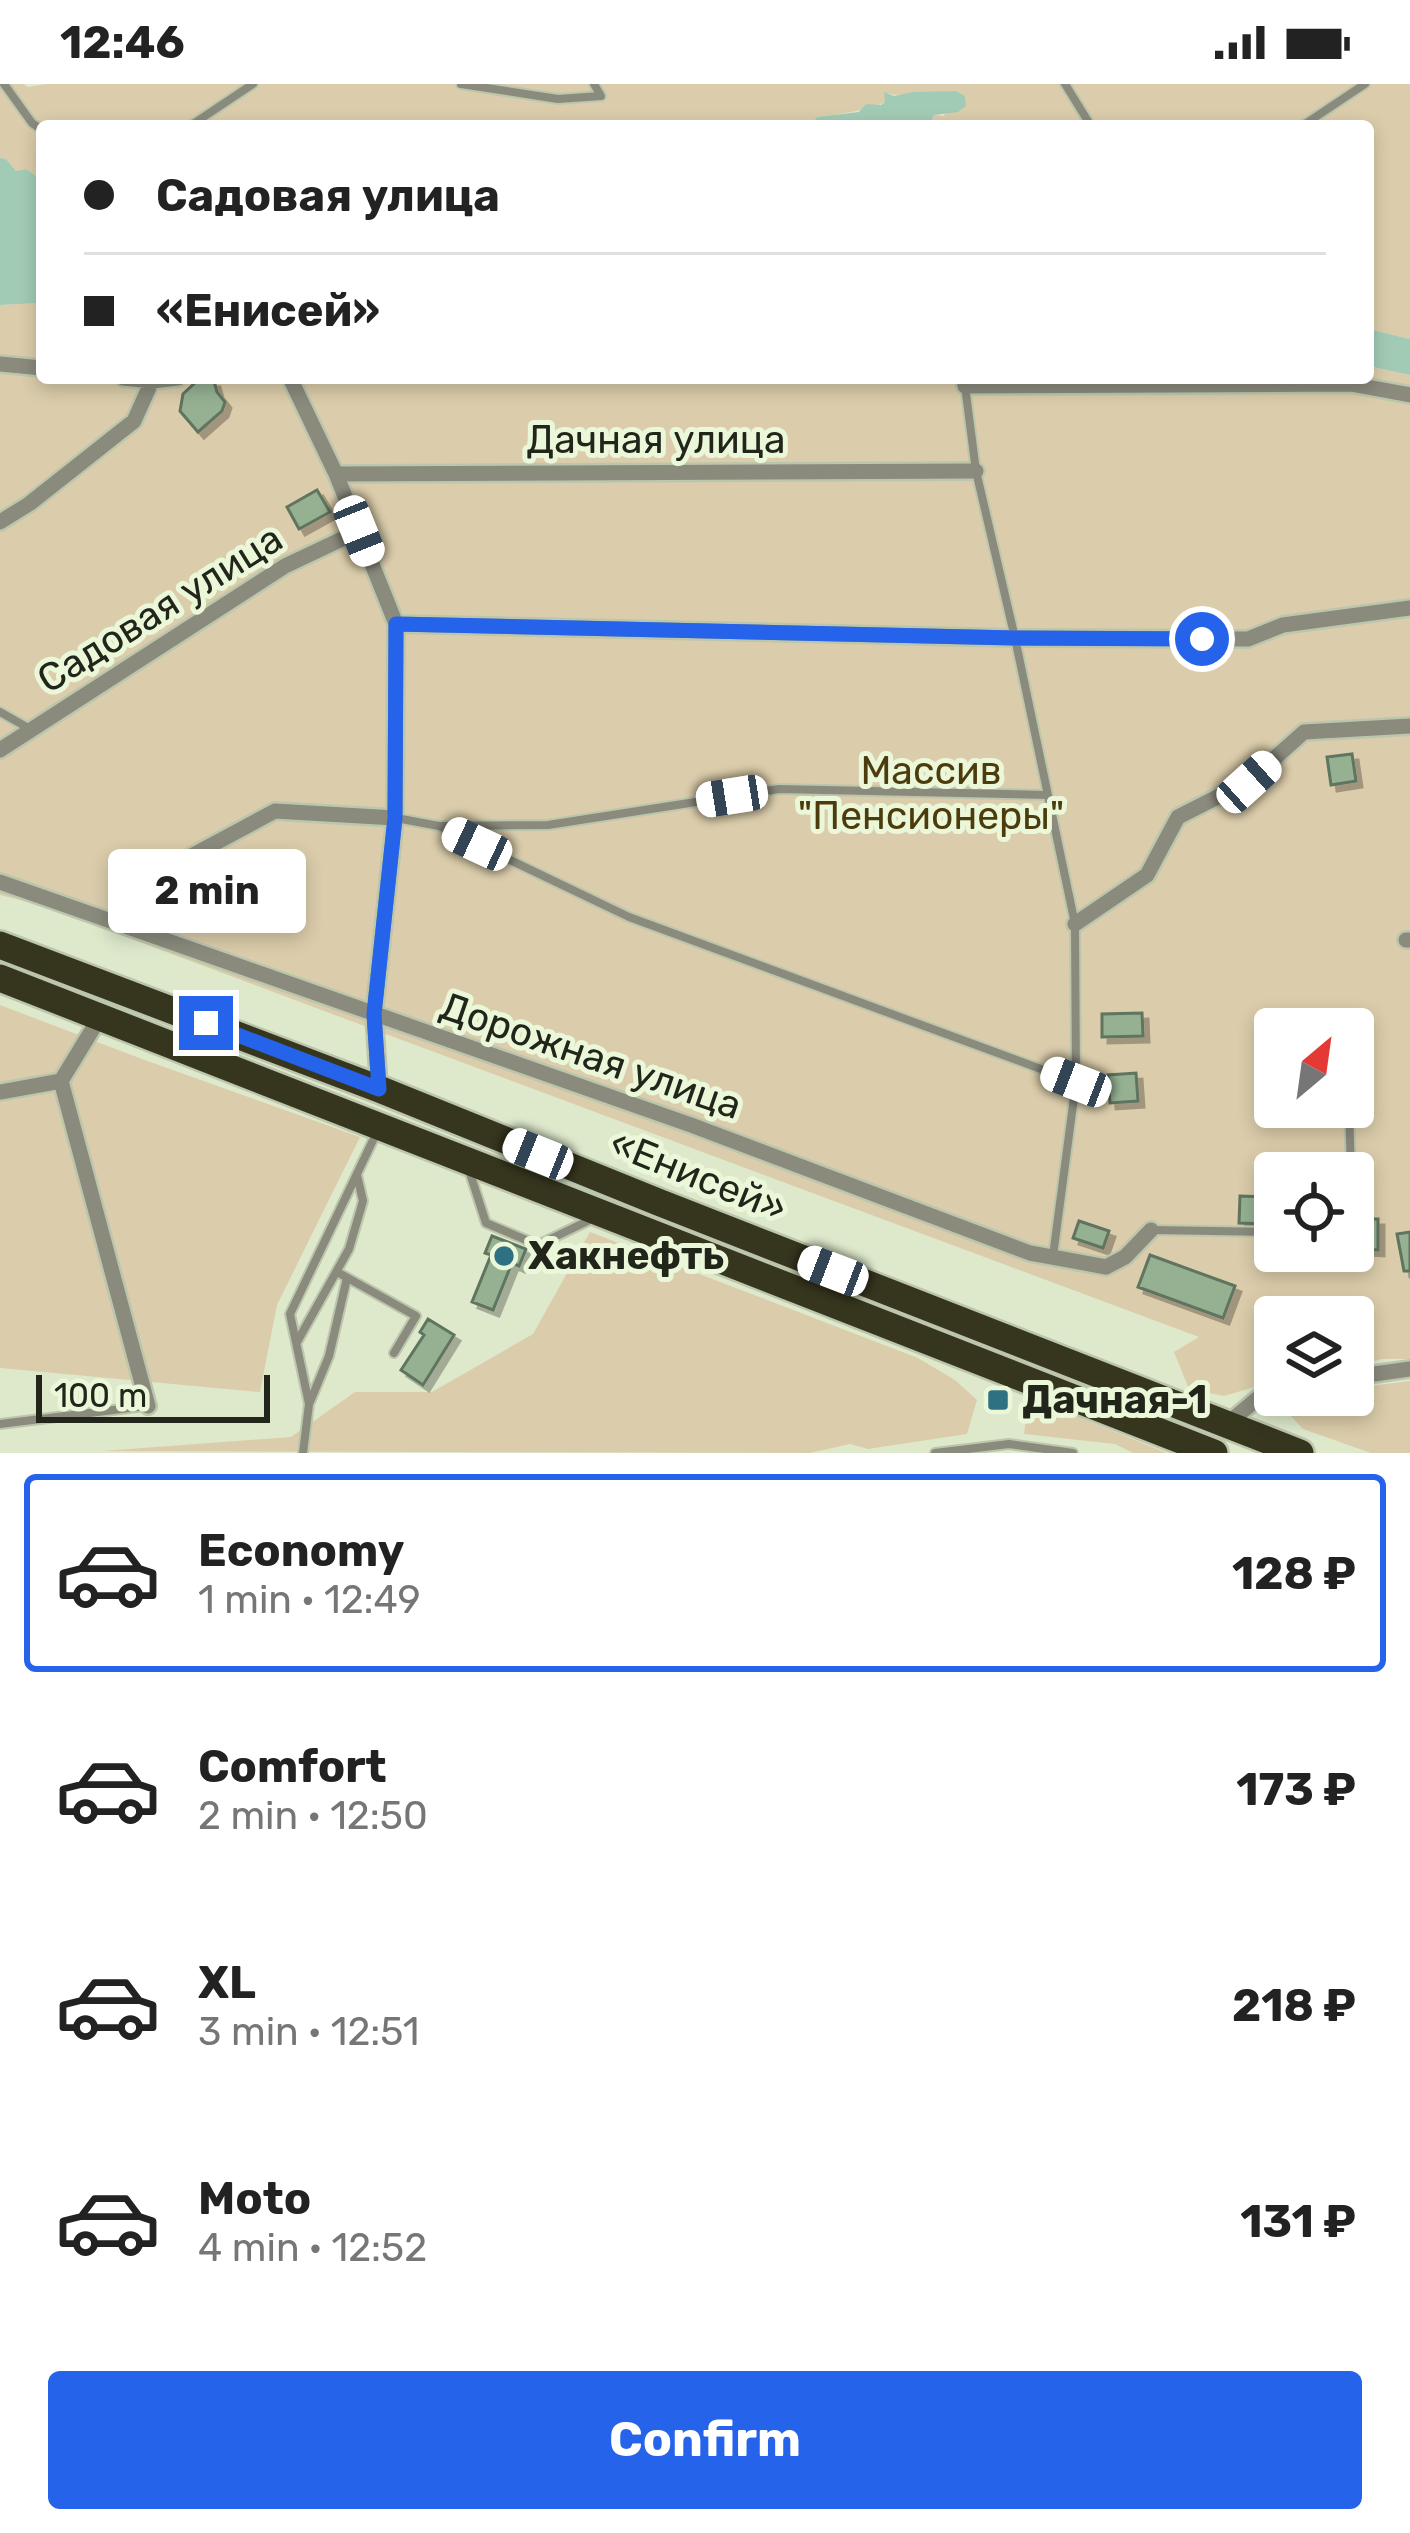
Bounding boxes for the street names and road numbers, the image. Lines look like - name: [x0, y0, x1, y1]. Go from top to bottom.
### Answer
- street label: Дачная улица: [527, 417, 785, 463]
- street label: Садовая улица: [29, 515, 291, 703]
- street label: Дорожная улица: [435, 983, 747, 1129]
- street label: «Енисей»: [603, 1120, 793, 1232]

